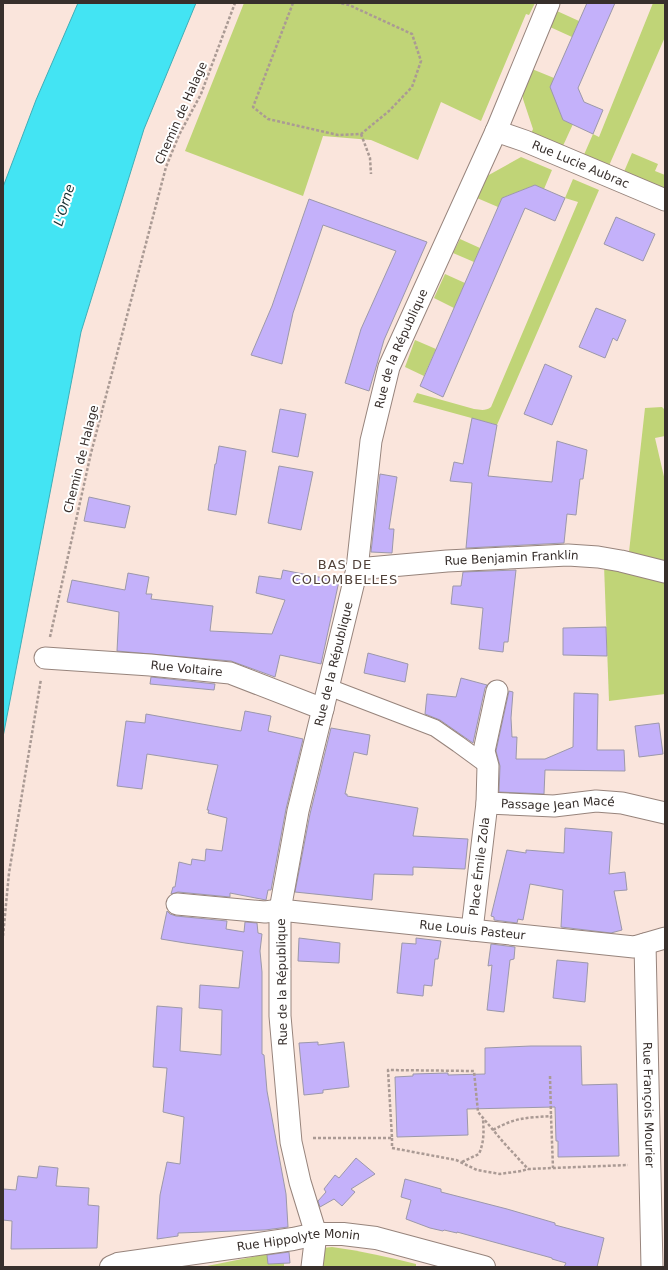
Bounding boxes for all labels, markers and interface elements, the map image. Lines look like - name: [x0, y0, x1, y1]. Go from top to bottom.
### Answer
- street label: Chemin de Halage: [152, 60, 210, 166]
- street label: Rue Lucie Aubrac: [530, 138, 631, 191]
- water label: L'Orne: [51, 182, 77, 228]
- street label: Rue de la République: [372, 287, 430, 410]
- street label: Chemin de Halage: [61, 404, 101, 514]
- street label: Rue Benjamin Franklin: [444, 548, 579, 568]
- district label: BAS DE COLOMBELLES: [292, 557, 398, 587]
- street label: Rue de la République: [312, 601, 356, 728]
- street label: Rue Voltaire: [150, 658, 223, 679]
- street label: Passage Jean Macé: [501, 794, 615, 813]
- street label: Place Émile Zola: [467, 816, 492, 917]
- street label: Rue de la République: [274, 918, 290, 1046]
- street label: Rue Louis Pasteur: [419, 918, 526, 943]
- street label: Rue François Mourier: [640, 1042, 657, 1168]
- street label: Rue Hippolyte Monin: [236, 1227, 361, 1254]

